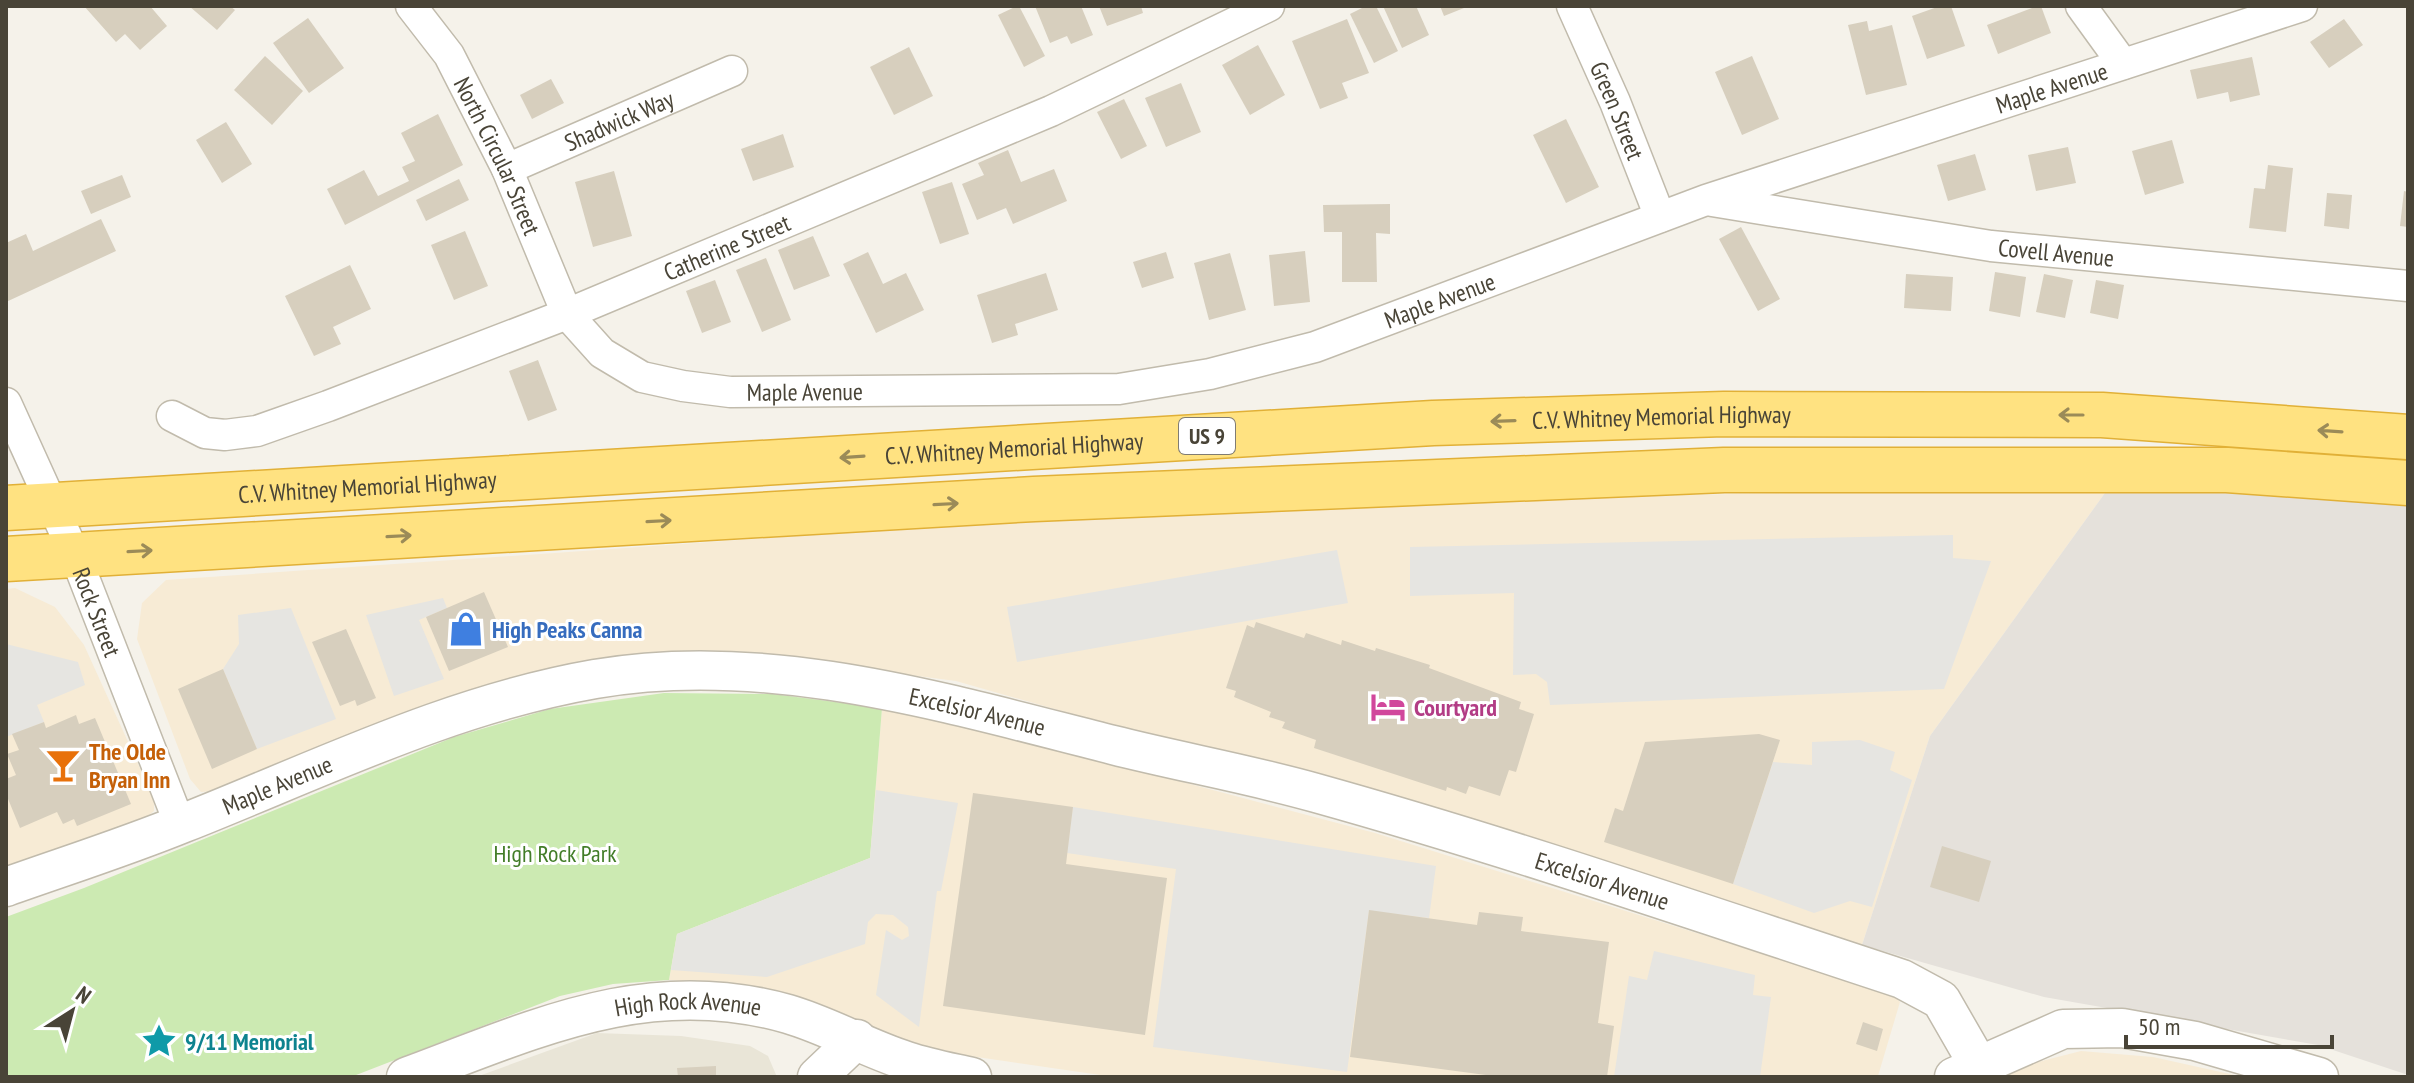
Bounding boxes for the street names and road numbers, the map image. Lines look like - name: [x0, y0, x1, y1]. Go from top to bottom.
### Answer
- street label: Maple Avenue: [1992, 55, 2112, 120]
- street label: Green Street: [1583, 57, 1652, 164]
- street label: North Circular Street: [447, 72, 548, 240]
- street label: Shadwick Way: [559, 83, 678, 158]
- street label: Catherine Street: [659, 207, 795, 287]
- street label: Covell Avenue: [1997, 231, 2115, 273]
- street label: Maple Avenue: [1380, 265, 1499, 335]
- street label: Maple Avenue: [747, 375, 863, 407]
- street label: C.V. Whitney Memorial Highway: [1532, 398, 1791, 435]
- road number: US 9: [1179, 418, 1235, 454]
- street label: C.V. Whitney Memorial Highway: [884, 425, 1144, 471]
- street label: C.V. Whitney Memorial Highway: [237, 463, 497, 510]
- street label: Rock Street: [66, 563, 129, 661]
- street label: Excelsior Avenue: [906, 680, 1049, 743]
- street label: Maple Avenue: [218, 748, 337, 821]
- street label: Excelsior Avenue: [1532, 844, 1673, 917]
- street label: High Rock Avenue: [612, 985, 764, 1023]

